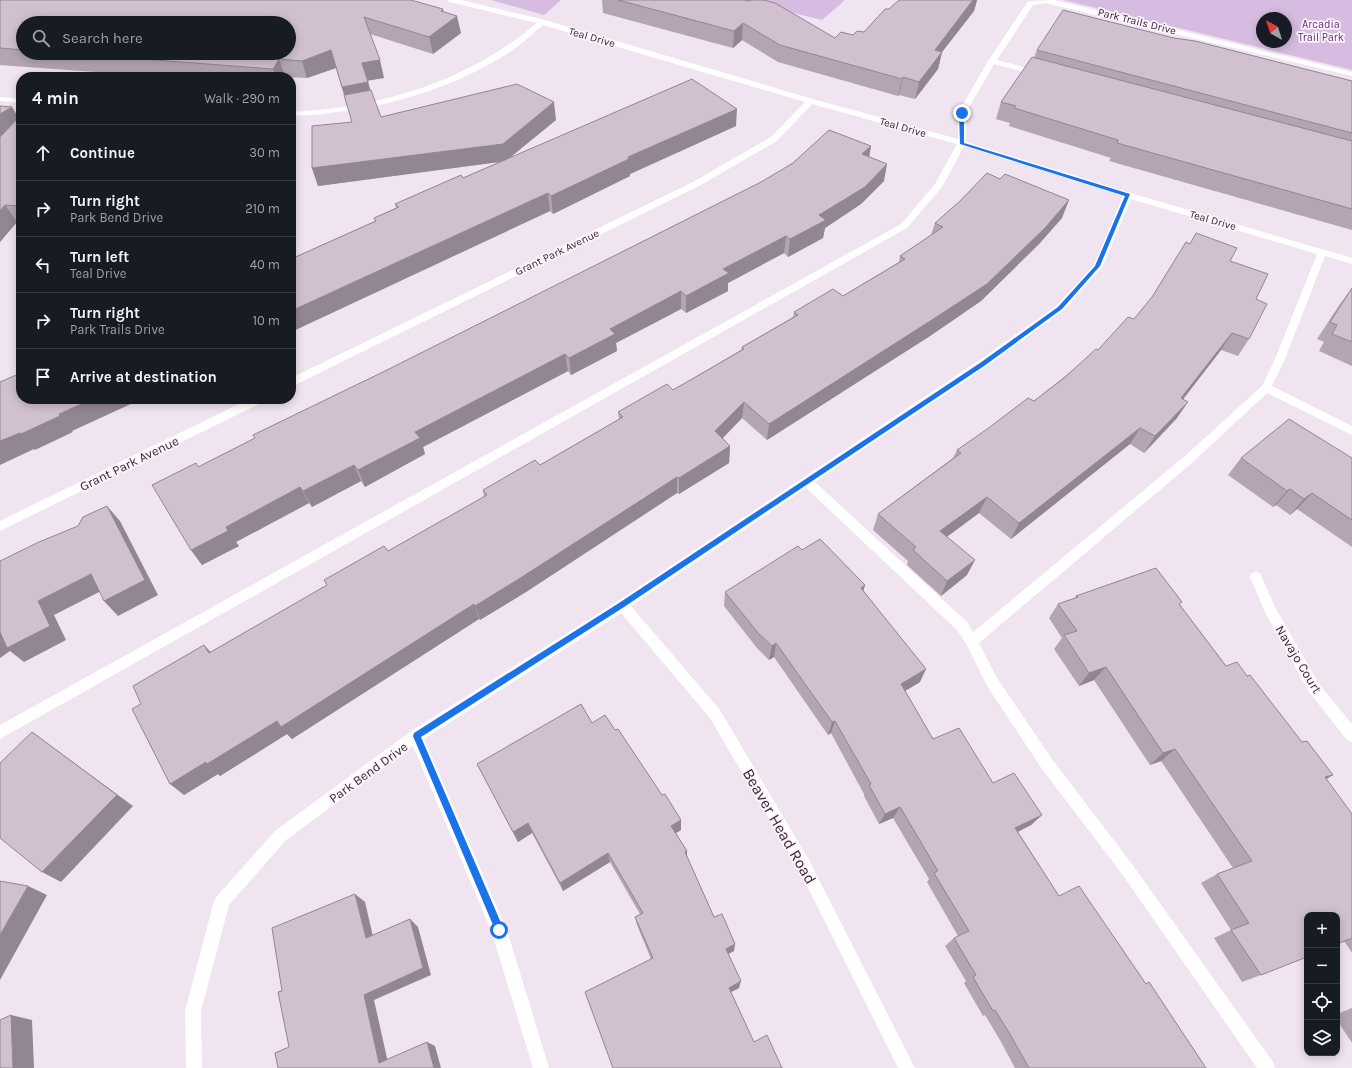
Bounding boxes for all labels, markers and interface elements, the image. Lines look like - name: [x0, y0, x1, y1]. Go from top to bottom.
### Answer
- street label: Park Trails Drive: [1096, 5, 1178, 38]
- north arrow: [1256, 12, 1292, 48]
- search box: [16, 16, 296, 60]
- park label: Arcadia Trail Park: [1298, 18, 1344, 44]
- street label: Teal Drive: [567, 25, 617, 50]
- icon: search: [30, 27, 52, 49]
- text: Search here: [62, 29, 143, 47]
- text: 4 min: [32, 88, 79, 108]
- text: Walk · 290 m: [204, 91, 280, 106]
- route end: [953, 104, 971, 122]
- street label: Teal Drive: [878, 115, 928, 140]
- icon: ahead: [32, 142, 54, 164]
- text: Continue: [70, 144, 135, 162]
- text: 30 m: [249, 145, 280, 160]
- text: Turn right: [70, 192, 140, 210]
- icon: right: [32, 198, 54, 220]
- text: 210 m: [245, 201, 280, 216]
- street label: Teal Drive: [1188, 208, 1238, 233]
- text: Park Bend Drive: [70, 210, 163, 225]
- street label: Grant Park Avenue: [513, 226, 602, 278]
- text: Turn left: [70, 248, 129, 266]
- icon: left: [32, 254, 54, 276]
- text: 40 m: [250, 257, 280, 272]
- text: Teal Drive: [70, 266, 126, 281]
- text: Turn right: [70, 304, 140, 322]
- icon: right: [32, 310, 54, 332]
- text: 10 m: [253, 313, 280, 328]
- text: Park Trails Drive: [70, 322, 165, 337]
- icon: arrive: [32, 366, 54, 388]
- text: Arrive at destination: [70, 368, 217, 386]
- street label: Grant Park Avenue: [77, 433, 181, 494]
- street label: Navajo Court: [1272, 623, 1325, 696]
- street label: Park Bend Drive: [326, 739, 411, 806]
- street label: Beaver Head Road: [739, 765, 820, 888]
- map controls: [1304, 912, 1340, 1056]
- button: +: [1304, 912, 1340, 948]
- route start: [490, 921, 508, 939]
- button: −: [1304, 948, 1340, 984]
- button: locate: [1304, 984, 1340, 1020]
- button: layers: [1304, 1020, 1340, 1056]

